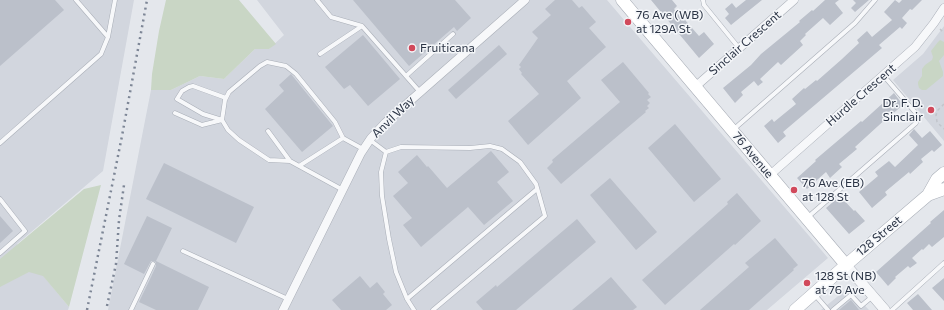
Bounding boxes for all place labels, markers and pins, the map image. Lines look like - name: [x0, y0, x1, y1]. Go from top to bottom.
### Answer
- place label: 76 Ave (WB) at 129A St: [636, 8, 703, 36]
- marker: 76 Ave (WB) at 129A St: [623, 17, 633, 27]
- place label: Fruiticana: [420, 41, 475, 55]
- marker: Fruiticana: [407, 43, 417, 53]
- place label: Dr. F. D. Sinclair: [883, 96, 923, 124]
- marker: Dr. F. D. Sinclair: [926, 105, 936, 115]
- place label: 76 Ave (EB) at 128 St: [802, 176, 864, 204]
- marker: 76 Ave (EB) at 128 St: [789, 185, 799, 195]
- place label: 128 St (NB) at 76 Ave: [815, 269, 876, 297]
- marker: 128 St (NB) at 76 Ave: [802, 278, 812, 288]

